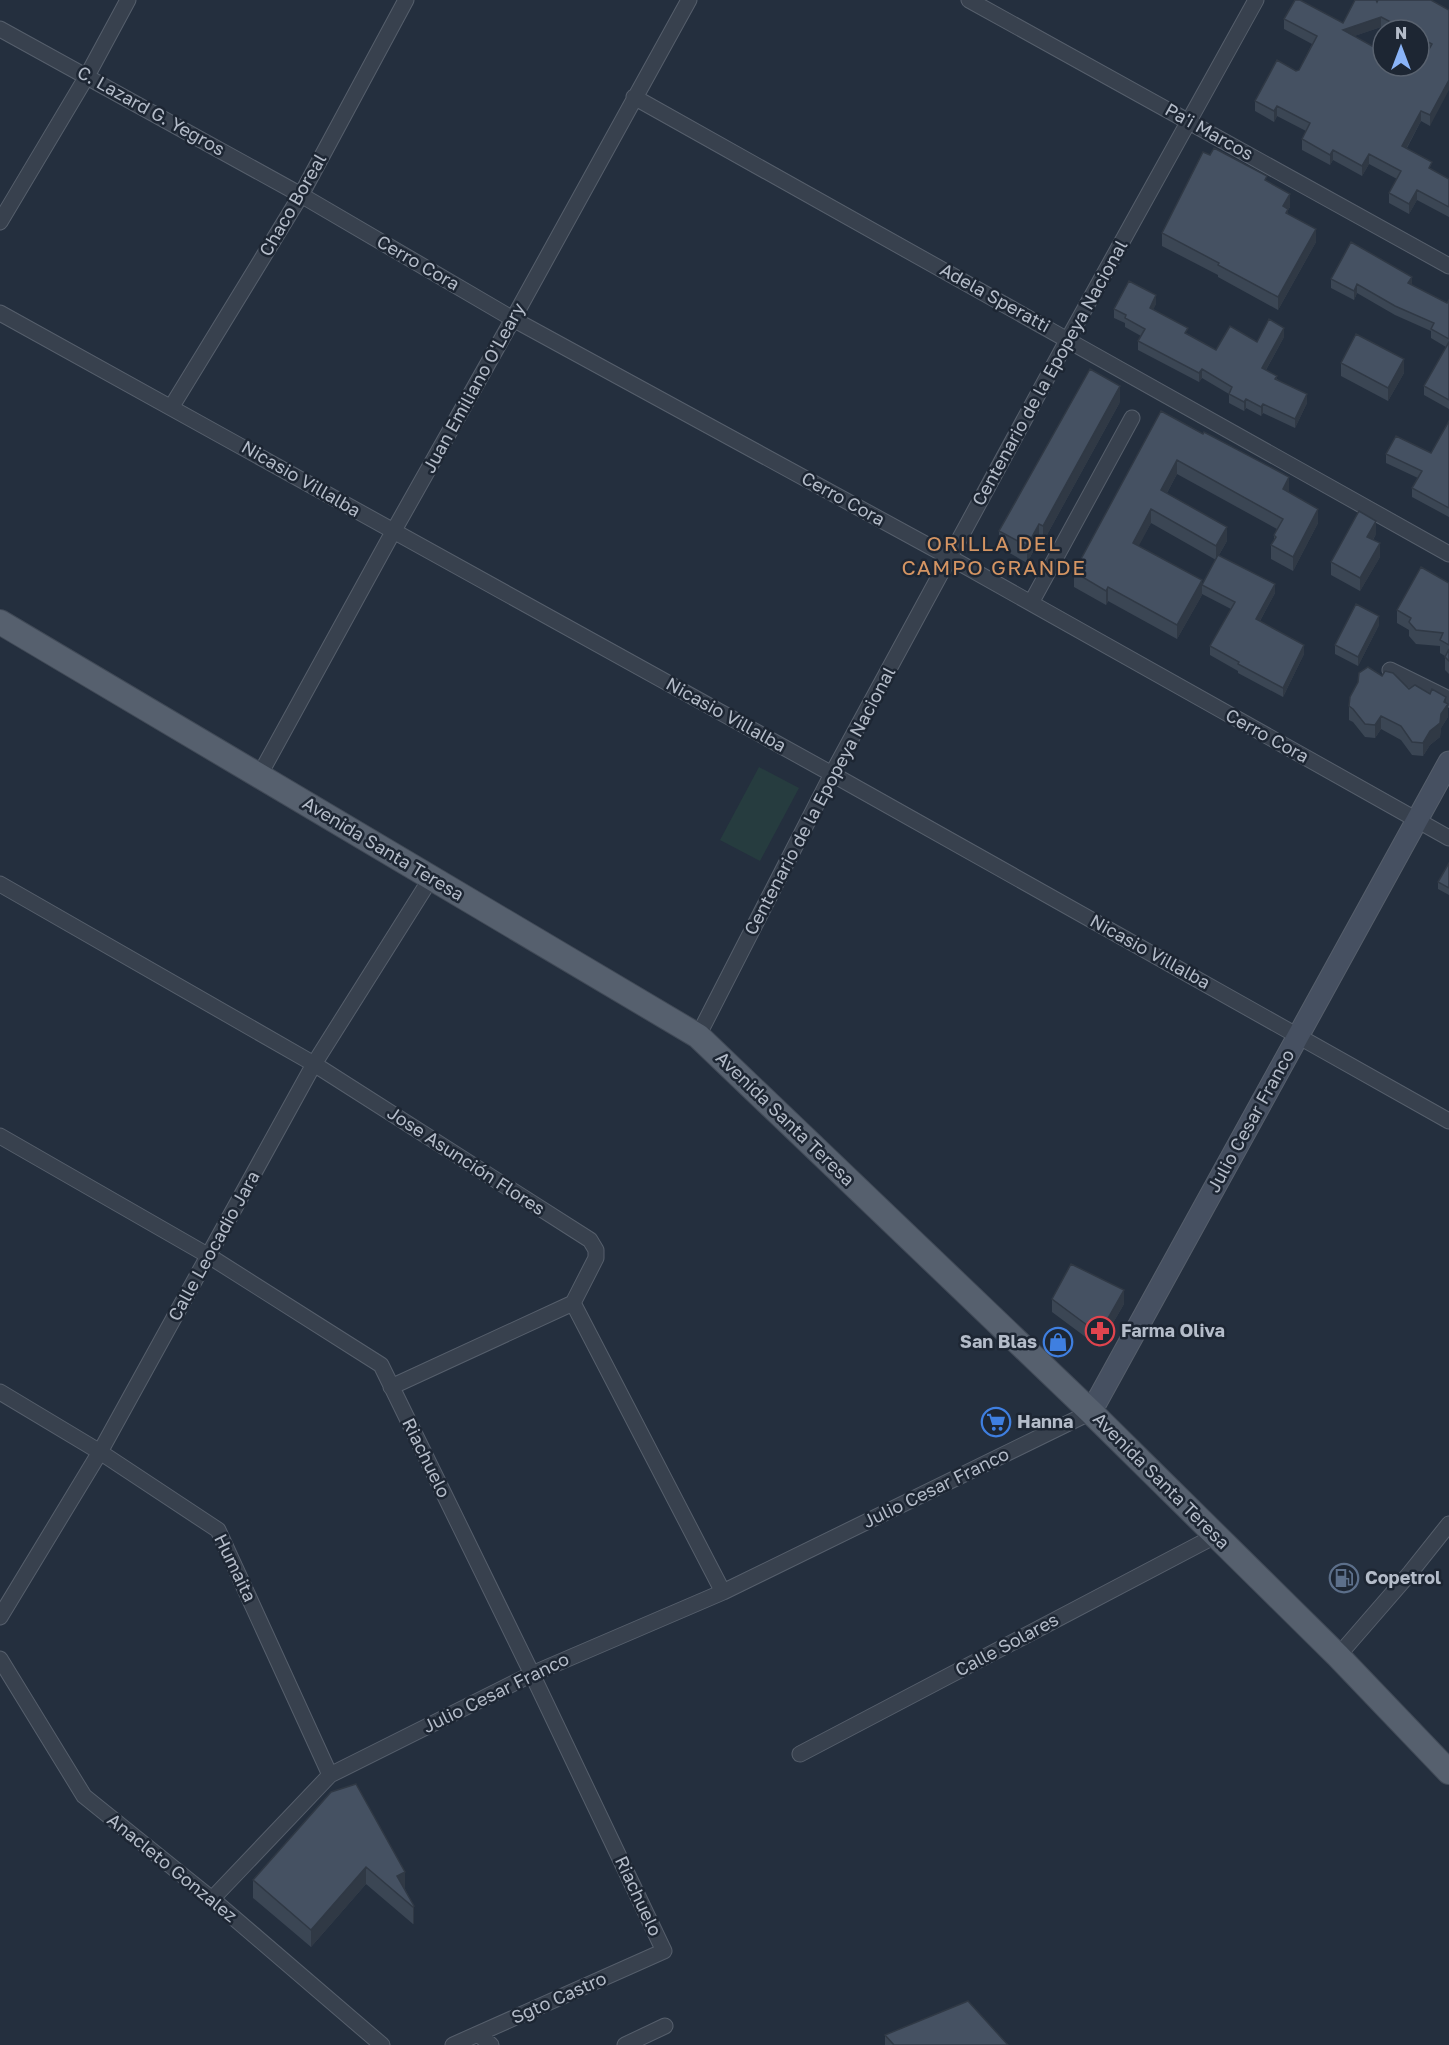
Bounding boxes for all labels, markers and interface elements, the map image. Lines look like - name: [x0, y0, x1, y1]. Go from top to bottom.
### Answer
- north arrow: [1371, 18, 1431, 78]
- text: N: [1395, 23, 1407, 43]
- street label: C. Lazard G. Yegros: [74, 60, 229, 160]
- street label: Pa'i Marcos: [1162, 98, 1257, 164]
- street label: Chaco Boreal: [254, 149, 330, 260]
- street label: Cerro Cora: [373, 230, 464, 295]
- street label: Centenario de la Epopeya Nacional: [967, 236, 1132, 509]
- street label: Adela Speratti: [936, 258, 1054, 336]
- street label: Juan Emiliano O'Leary: [417, 299, 529, 476]
- street label: Nicasio Villalba: [238, 435, 365, 521]
- street label: Cerro Cora: [798, 466, 889, 530]
- district label: ORILLA DEL CAMPO GRANDE: [901, 530, 1087, 580]
- street label: Centenario de la Epopeya Nacional: [739, 662, 899, 938]
- street label: Nicasio Villalba: [663, 672, 790, 756]
- street label: Cerro Cora: [1222, 703, 1313, 767]
- street label: Avenida Santa Teresa: [299, 791, 468, 905]
- street label: Nicasio Villalba: [1087, 909, 1214, 993]
- street label: Julio Cesar Franco: [1202, 1045, 1299, 1196]
- street label: Avenida Santa Teresa: [712, 1046, 860, 1190]
- street label: Jose Asunción Flores: [384, 1101, 550, 1219]
- street label: Calle Leocadio Jara: [163, 1167, 264, 1324]
- pharmacy icon: Farma Oliva: [1084, 1315, 1116, 1347]
- place label: Farma Oliva: [1121, 1319, 1225, 1341]
- shop icon: San Blas: [1042, 1326, 1074, 1358]
- place label: San Blas: [960, 1330, 1037, 1352]
- supermarket icon: Hanna: [980, 1406, 1012, 1438]
- street label: Avenida Santa Teresa: [1089, 1407, 1235, 1553]
- place label: Hanna: [1017, 1410, 1073, 1432]
- street label: Riachuelo: [398, 1414, 456, 1501]
- street label: Julio Cesar Franco: [859, 1442, 1012, 1532]
- street label: Humaita: [210, 1530, 262, 1605]
- fuel station icon: Copetrol: [1328, 1562, 1360, 1594]
- place label: Copetrol: [1365, 1566, 1441, 1588]
- street label: Calle Solares: [951, 1608, 1062, 1681]
- street label: Julio Cesar Franco: [419, 1647, 572, 1737]
- street label: Anacleto Gonzalez: [103, 1808, 242, 1926]
- street label: Riachuelo: [611, 1852, 667, 1939]
- street label: Sgto Castro: [508, 1966, 610, 2028]

